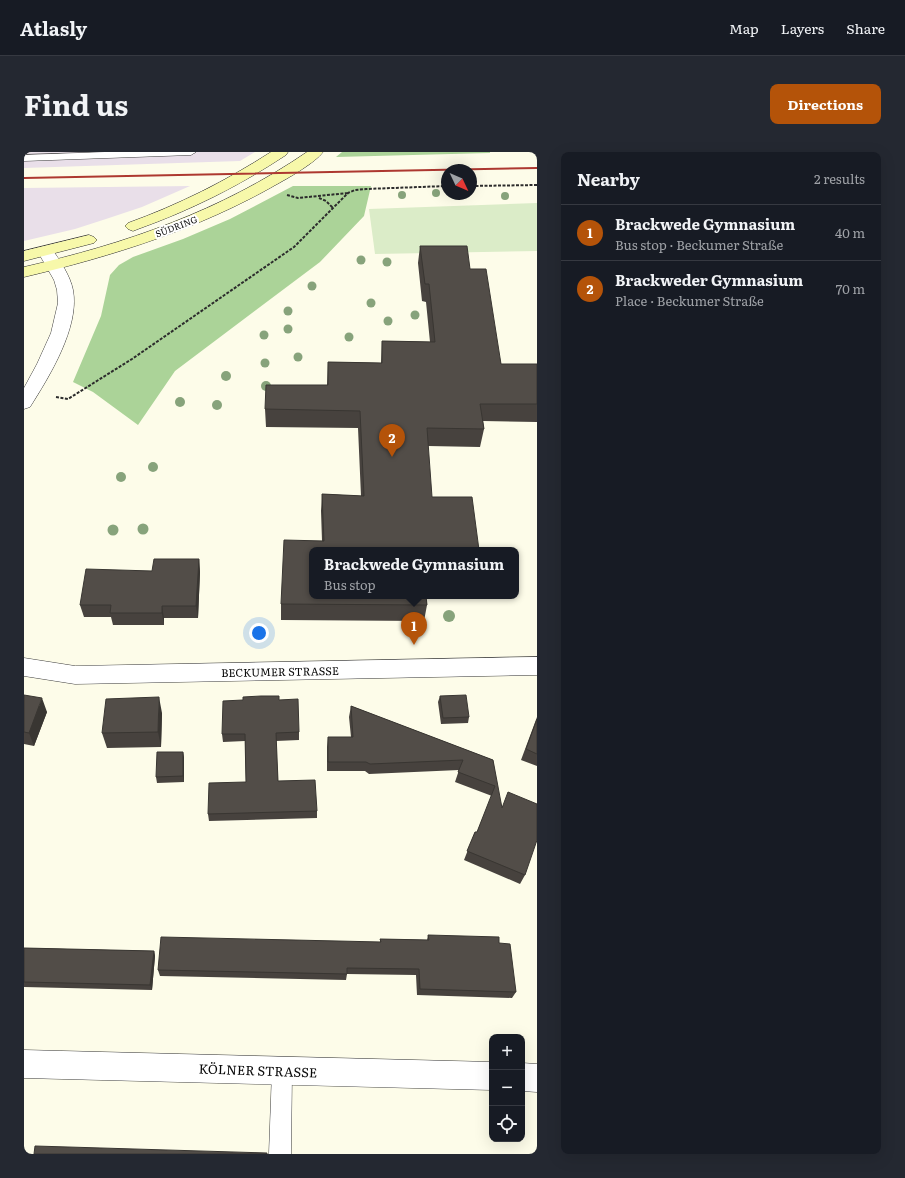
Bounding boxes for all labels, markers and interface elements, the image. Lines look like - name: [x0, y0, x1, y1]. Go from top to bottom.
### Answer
- text: Atlasly: [20, 14, 87, 42]
- text: Map: [729, 18, 759, 38]
- text: Layers: [781, 18, 824, 38]
- text: Share: [846, 18, 885, 38]
- text: Find us: [24, 83, 128, 125]
- button: Directions: [770, 84, 881, 124]
- north arrow: [441, 164, 477, 200]
- text: Nearby: [577, 166, 640, 191]
- text: 2 results: [814, 169, 865, 188]
- street label: SÜDRING: [153, 212, 199, 240]
- text: Brackwede Gymnasium: [615, 212, 795, 235]
- text: 1: [587, 223, 593, 242]
- text: 40 m: [835, 223, 865, 242]
- text: Bus stop · Beckumer Straße: [615, 235, 783, 254]
- text: Brackweder Gymnasium: [615, 268, 803, 291]
- text: 2: [587, 279, 593, 298]
- text: 70 m: [836, 279, 865, 298]
- text: Place · Beckumer Straße: [615, 291, 764, 310]
- pin: 2: [379, 424, 405, 457]
- popup: [309, 547, 519, 599]
- text: Brackwede Gymnasium: [324, 552, 504, 575]
- text: Bus stop: [324, 575, 376, 594]
- pin: 1: [401, 612, 427, 645]
- your location: [249, 623, 269, 643]
- street label: BECKUMER STRASSE: [221, 662, 339, 680]
- map controls: [489, 1034, 525, 1142]
- button: +: [489, 1034, 525, 1070]
- street label: KÖLNER STRASSE: [198, 1058, 318, 1082]
- button: −: [489, 1070, 525, 1106]
- button: locate: [489, 1106, 525, 1142]

